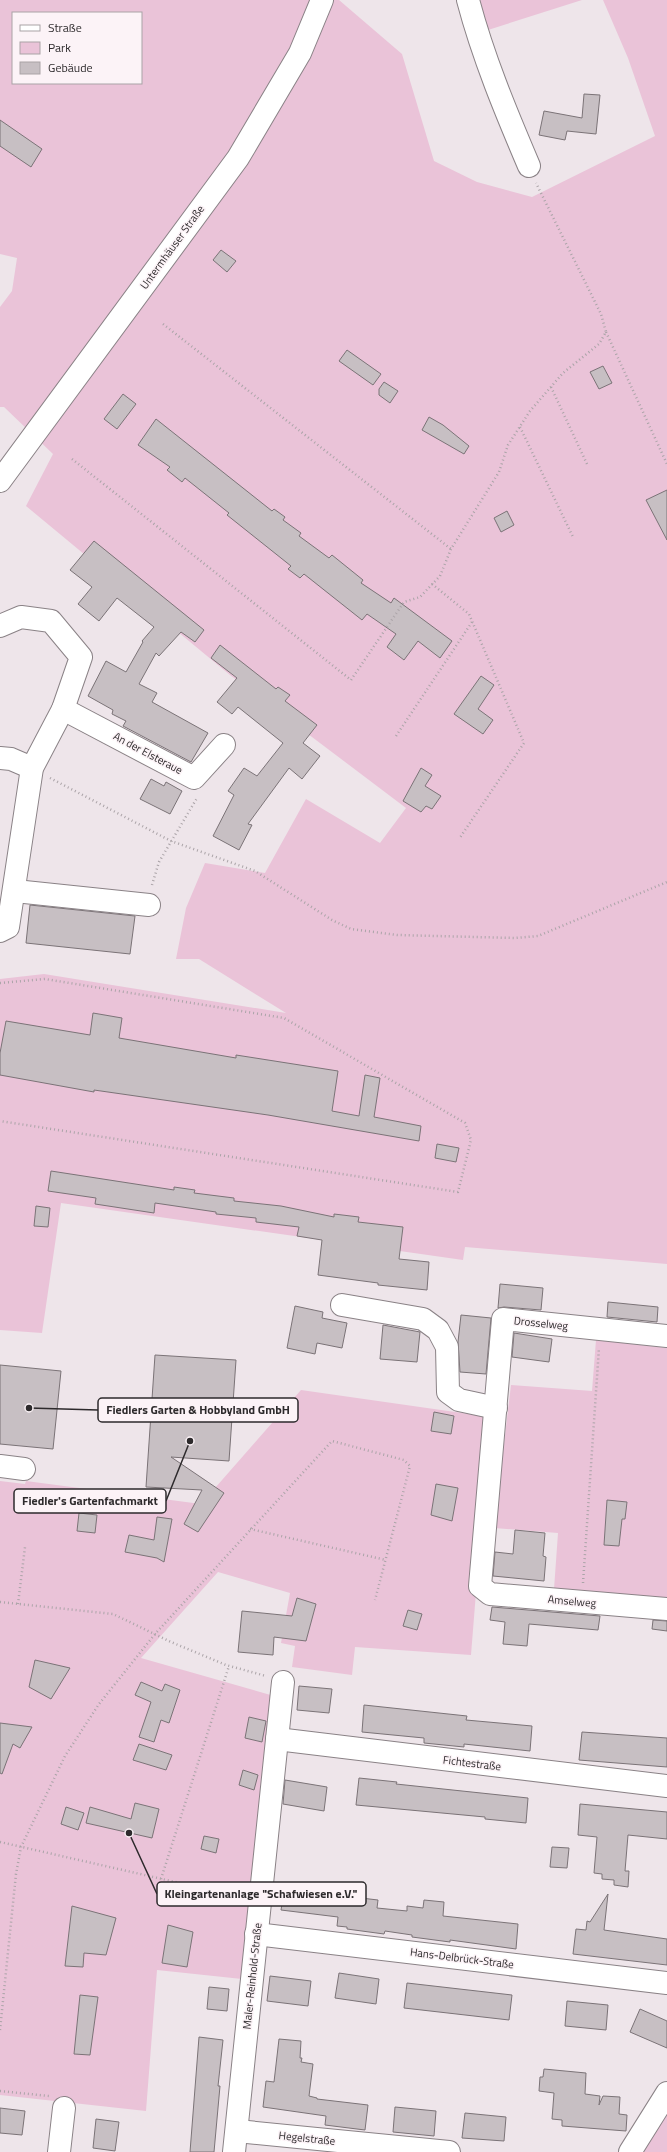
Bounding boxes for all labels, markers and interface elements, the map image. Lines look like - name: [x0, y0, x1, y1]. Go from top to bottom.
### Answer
- legend: [12, 12, 142, 84]
- text: Straße: [48, 18, 82, 37]
- text: Park: [48, 38, 71, 57]
- text: Gebäude: [48, 58, 93, 77]
- street label: Untermhäuser Straße: [136, 201, 208, 292]
- street label: An der Elsteraue: [111, 728, 186, 778]
- street label: Drosselweg: [513, 1312, 569, 1334]
- callout: Fiedlers Garten & Hobbyland GmbH: [98, 1398, 298, 1422]
- text: Fiedlers Garten & Hobbyland GmbH: [106, 1400, 290, 1419]
- callout: Fiedler's Gartenfachmarkt: [14, 1489, 166, 1513]
- text: Fiedler's Gartenfachmarkt: [22, 1491, 159, 1510]
- street label: Amselweg: [547, 1591, 597, 1611]
- street label: Fichtestraße: [442, 1751, 502, 1775]
- callout: Kleingartenanlage "Schafwiesen e.V.": [157, 1882, 366, 1906]
- text: Kleingartenanlage "Schafwiesen e.V.": [164, 1884, 358, 1903]
- street label: Maler-Reinhold-Straße: [238, 1922, 266, 2030]
- street label: Hans-Delbrück-Straße: [409, 1944, 515, 1972]
- street label: Hegelstraße: [278, 2127, 337, 2149]

